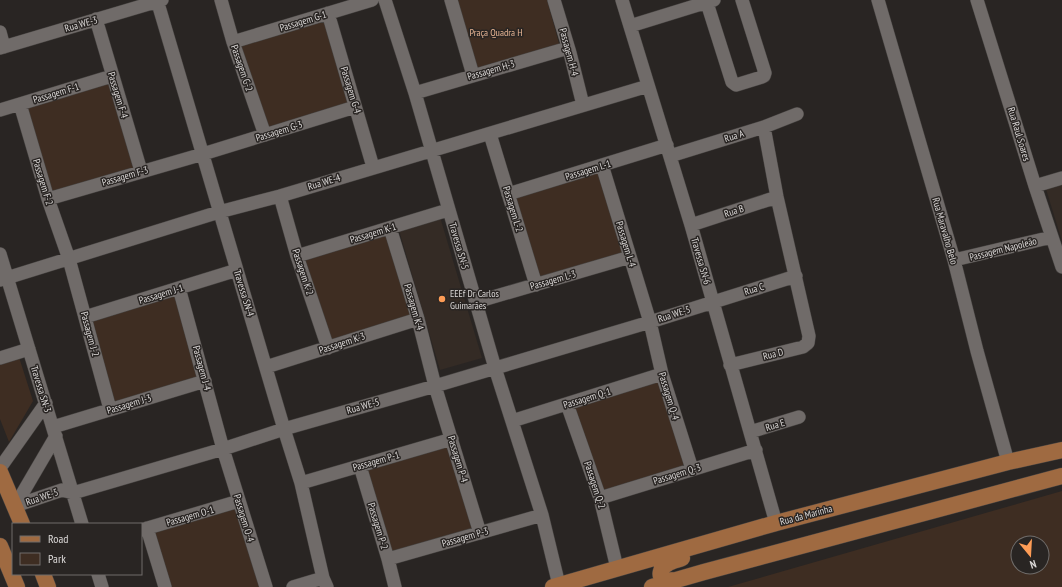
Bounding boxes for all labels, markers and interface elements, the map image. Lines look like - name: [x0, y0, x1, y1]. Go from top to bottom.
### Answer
- street label: Passagem G-1: [278, 8, 328, 34]
- street label: Rua WE-3: [63, 13, 99, 35]
- park label: Praça Quadra H: [469, 26, 523, 39]
- street label: Passagem H-4: [556, 27, 582, 78]
- street label: Passagem G-2: [228, 43, 256, 93]
- street label: Passagem H-3: [466, 57, 516, 83]
- street label: Passagem G-4: [338, 65, 364, 116]
- street label: Passagem F-4: [105, 70, 131, 120]
- street label: Passagem F-1: [31, 80, 81, 106]
- street label: Rua Raul Soares: [1005, 105, 1034, 163]
- street label: Passagem G-3: [254, 118, 304, 144]
- street label: Rua A: [723, 127, 746, 145]
- street label: Passagem F-2: [30, 157, 56, 207]
- street label: Passagem L-1: [564, 157, 612, 183]
- street label: Passagem F-3: [100, 163, 150, 189]
- street label: Rua WE-4: [306, 171, 342, 193]
- street label: Passagem L-2: [500, 185, 526, 233]
- street label: Rua Maravalho Belo: [929, 196, 961, 266]
- street label: Rua B: [722, 202, 746, 220]
- street label: Passagem K-1: [348, 220, 398, 246]
- street label: Passagem L-4: [613, 220, 639, 269]
- street label: Travessa SN-5: [446, 221, 472, 271]
- street label: Passagem Napoleão: [968, 234, 1038, 264]
- street label: Travessa SN-6: [688, 236, 714, 286]
- street label: Passagem K-2: [289, 247, 317, 297]
- street label: Passagem L-3: [529, 267, 577, 293]
- street label: Travessa SN-4: [231, 268, 257, 318]
- street label: Rua C: [743, 280, 766, 298]
- street label: Passagem J-1: [137, 281, 185, 307]
- street label: Passagem K-4: [401, 282, 427, 332]
- place label: EEEf Dr Carlos Guimarães: [450, 287, 500, 312]
- marker: EEEf Dr Carlos Guimarães: [437, 294, 447, 304]
- street label: Rua WE-5: [656, 303, 692, 325]
- street label: Passagem J-2: [78, 310, 102, 358]
- street label: Passagem K-3: [317, 329, 367, 357]
- street label: Passagem J-4: [190, 344, 214, 392]
- street label: Rua D: [761, 345, 785, 363]
- street label: Travessa SN-3: [28, 364, 54, 414]
- street label: Passagem Q-4: [656, 371, 683, 422]
- street label: Passagem Q-1: [562, 385, 612, 411]
- street label: Passagem J-3: [105, 391, 153, 417]
- street label: Rua WE-5: [345, 395, 381, 417]
- street label: Rua E: [764, 416, 786, 434]
- street label: Passagem P-4: [445, 434, 471, 484]
- street label: Passagem P-1: [351, 448, 401, 474]
- street label: Passagem Q-2: [581, 460, 609, 510]
- street label: Passagem Q-3: [652, 461, 702, 487]
- street label: Rua WE-5: [24, 485, 60, 509]
- street label: Passagem O-4: [231, 493, 258, 544]
- street label: Passagem P-2: [365, 501, 391, 551]
- street label: Rua da Marinha: [778, 502, 834, 528]
- street label: Passagem O-1: [165, 503, 215, 529]
- legend: [12, 523, 142, 575]
- street label: Passagem P-3: [440, 524, 490, 550]
- text: Road: [48, 531, 68, 546]
- north arrow: [1010, 535, 1050, 575]
- text: Park: [48, 551, 66, 566]
- text: N: [1028, 557, 1038, 572]

